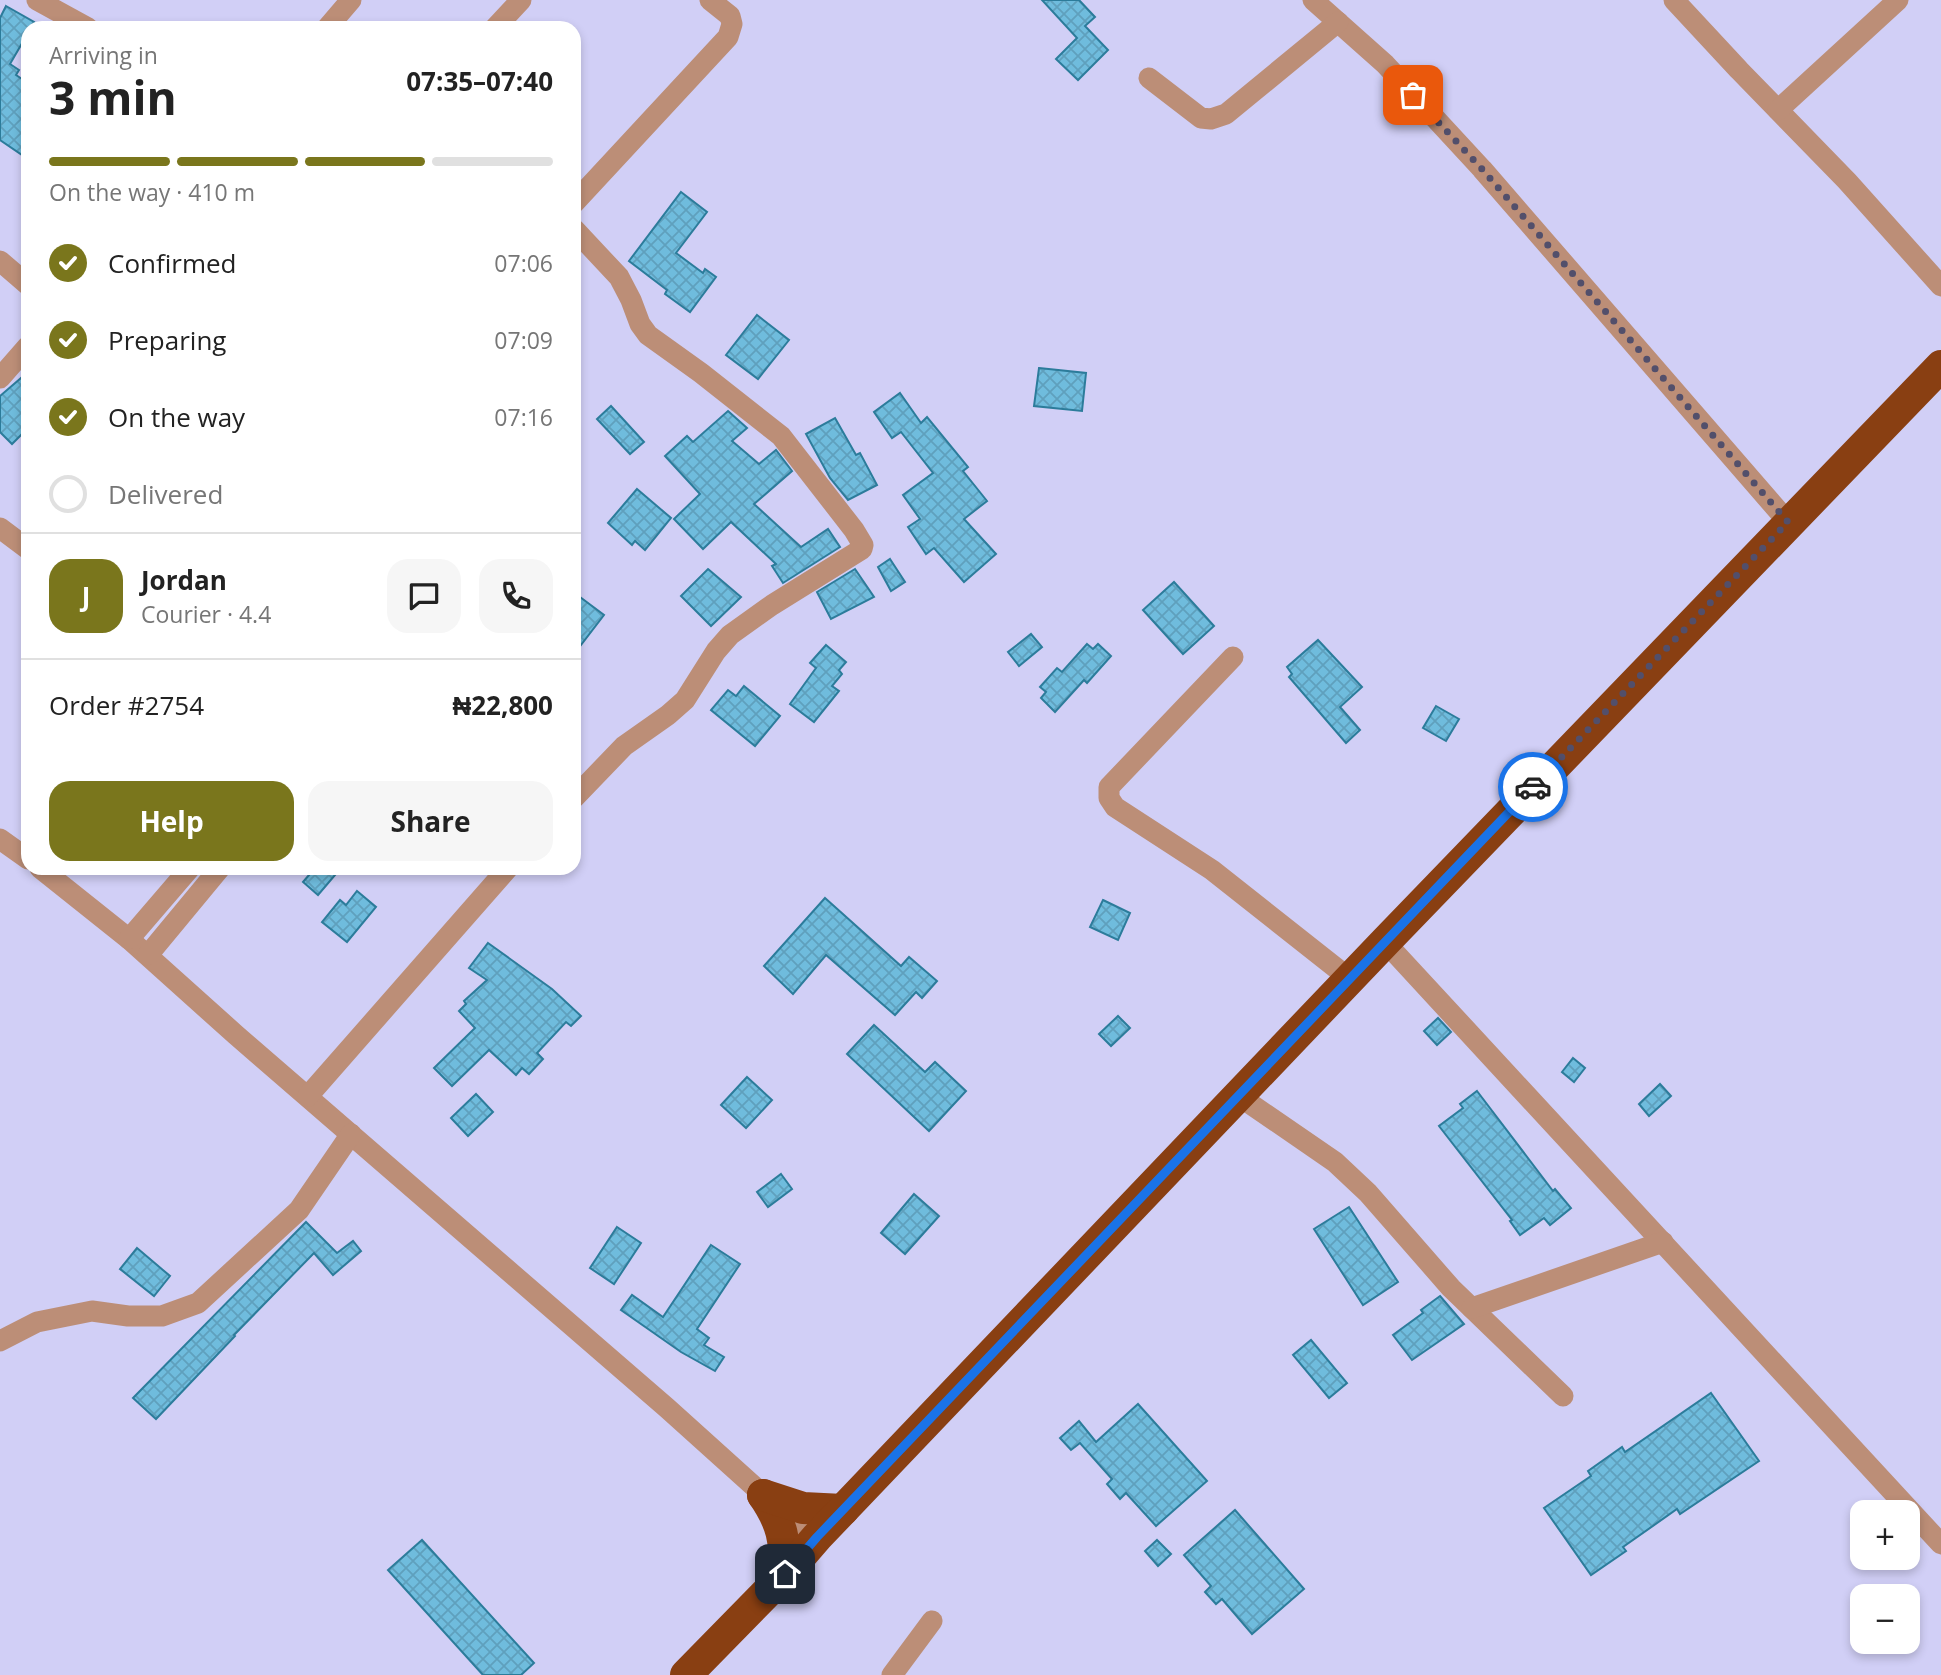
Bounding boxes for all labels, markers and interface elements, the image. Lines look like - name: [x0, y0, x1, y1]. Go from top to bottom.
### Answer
- text: Arriving in: [49, 39, 158, 71]
- text: 07:35–07:40: [406, 63, 553, 99]
- pin: [1383, 65, 1443, 125]
- text: 3 min: [49, 66, 177, 128]
- icon: bag: [1394, 76, 1432, 114]
- text: On the way · 410 m: [49, 176, 255, 208]
- icon: check: [49, 244, 87, 282]
- text: Confirmed: [108, 245, 236, 281]
- text: 07:06: [494, 247, 553, 279]
- icon: check: [49, 321, 87, 359]
- text: Preparing: [108, 322, 226, 358]
- text: 07:09: [494, 324, 553, 356]
- icon: check: [49, 398, 87, 436]
- text: On the way: [108, 399, 245, 435]
- text: 07:16: [494, 401, 553, 433]
- text: Delivered: [108, 476, 223, 512]
- button: chat: [387, 559, 461, 633]
- button: phone: [479, 559, 553, 633]
- text: Jordan: [141, 562, 227, 598]
- text: J: [82, 578, 90, 614]
- text: Courier · 4.4: [141, 598, 271, 630]
- text: Order #2754: [49, 687, 204, 723]
- text: ₦22,800: [452, 687, 553, 723]
- courier: [1498, 752, 1568, 822]
- icon: car: [1514, 768, 1552, 806]
- button: Help: [49, 781, 294, 861]
- button: Share: [308, 781, 553, 861]
- map controls: [1850, 1500, 1920, 1654]
- button: +: [1850, 1500, 1920, 1570]
- pin: [755, 1544, 815, 1604]
- icon: home: [766, 1555, 804, 1593]
- button: −: [1850, 1584, 1920, 1654]

